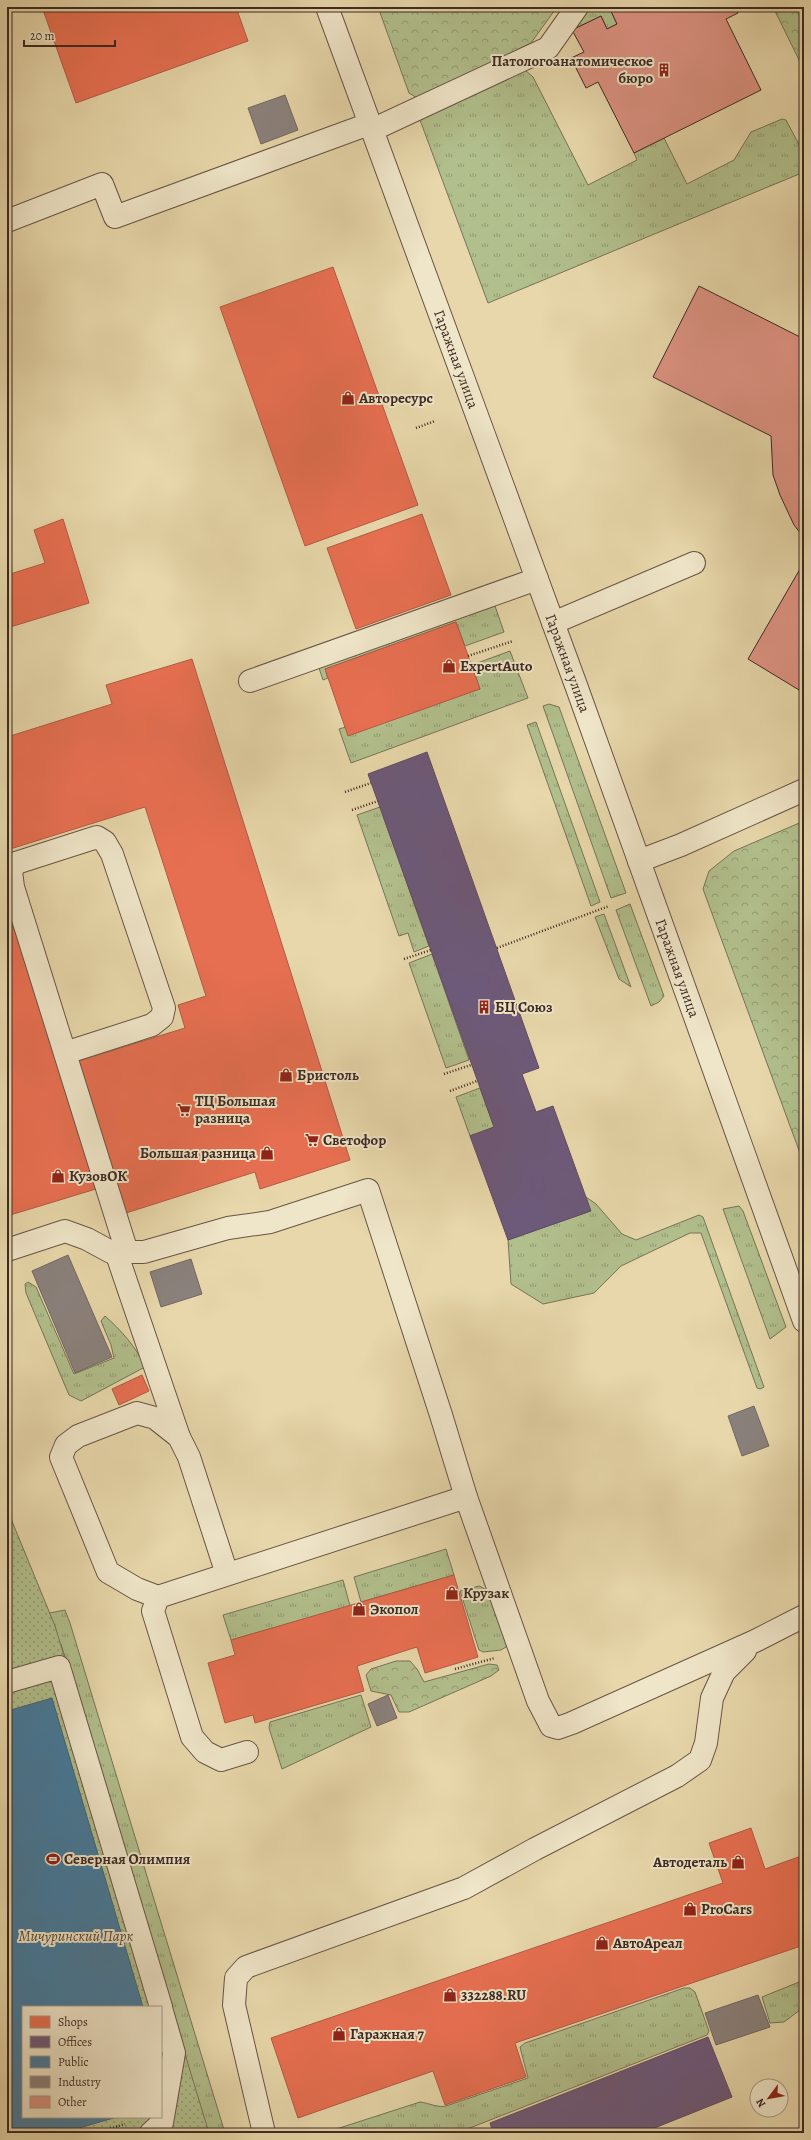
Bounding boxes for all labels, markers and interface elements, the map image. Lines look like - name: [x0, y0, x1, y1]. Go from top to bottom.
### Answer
- scale bar: [24, 22, 115, 48]
- text: 20 m: [30, 28, 54, 44]
- place label: Патологоанатомическое бюро: [492, 51, 653, 88]
- building icon: Патологоанатомическое бюро: [656, 62, 672, 78]
- street label: Гаражная улица: [429, 307, 484, 411]
- place label: Авторесурс: [358, 388, 433, 408]
- shop icon: Авторесурс: [340, 390, 356, 406]
- street label: Гаражная улица: [541, 611, 595, 715]
- place label: ExpertAuto: [460, 656, 533, 676]
- shop icon: ExpertAuto: [441, 658, 457, 674]
- street label: Гаражная улица: [651, 916, 704, 1020]
- place label: БЦ Союз: [495, 997, 553, 1017]
- building icon: БЦ Союз: [476, 999, 492, 1015]
- place label: Бристоль: [297, 1065, 359, 1085]
- shop icon: Бристоль: [278, 1067, 294, 1083]
- place label: ТЦ Большая разница: [195, 1091, 276, 1128]
- supermarket icon: ТЦ Большая разница: [176, 1102, 192, 1118]
- place label: Светофор: [323, 1130, 386, 1150]
- supermarket icon: Светофор: [304, 1132, 320, 1148]
- place label: Большая разница: [140, 1143, 257, 1163]
- shop icon: Большая разница: [259, 1145, 275, 1161]
- place label: КузовОК: [69, 1166, 127, 1186]
- shop icon: КузовОК: [50, 1168, 66, 1184]
- place label: Крузак: [463, 1583, 509, 1603]
- shop icon: Крузак: [444, 1585, 460, 1601]
- place label: Экопол: [370, 1599, 419, 1619]
- shop icon: Экопол: [351, 1601, 367, 1617]
- place label: Северная Олимпия: [64, 1849, 191, 1869]
- sports icon: Северная Олимпия: [45, 1851, 61, 1867]
- place label: Автодеталь: [652, 1852, 727, 1872]
- shop icon: Автодеталь: [730, 1854, 746, 1870]
- place label: ProCars: [701, 1899, 752, 1919]
- shop icon: ProCars: [682, 1901, 698, 1917]
- park label: Мичуринский Парк: [19, 1926, 134, 1946]
- place label: АвтоАреал: [612, 1933, 683, 1953]
- shop icon: АвтоАреал: [594, 1935, 610, 1951]
- place label: 332288.RU: [461, 1985, 526, 2005]
- shop icon: 332288.RU: [442, 1987, 458, 2003]
- legend: [22, 2006, 162, 2118]
- text: Shops: [58, 2014, 88, 2030]
- place label: Гаражная 7: [350, 2024, 424, 2044]
- shop icon: Гаражная 7: [331, 2026, 347, 2042]
- text: Offices: [58, 2034, 92, 2050]
- text: Public: [58, 2054, 89, 2070]
- text: Industry: [58, 2074, 101, 2090]
- north arrow: [749, 2078, 789, 2118]
- text: Other: [58, 2094, 87, 2110]
- text: N: [752, 2096, 769, 2110]

